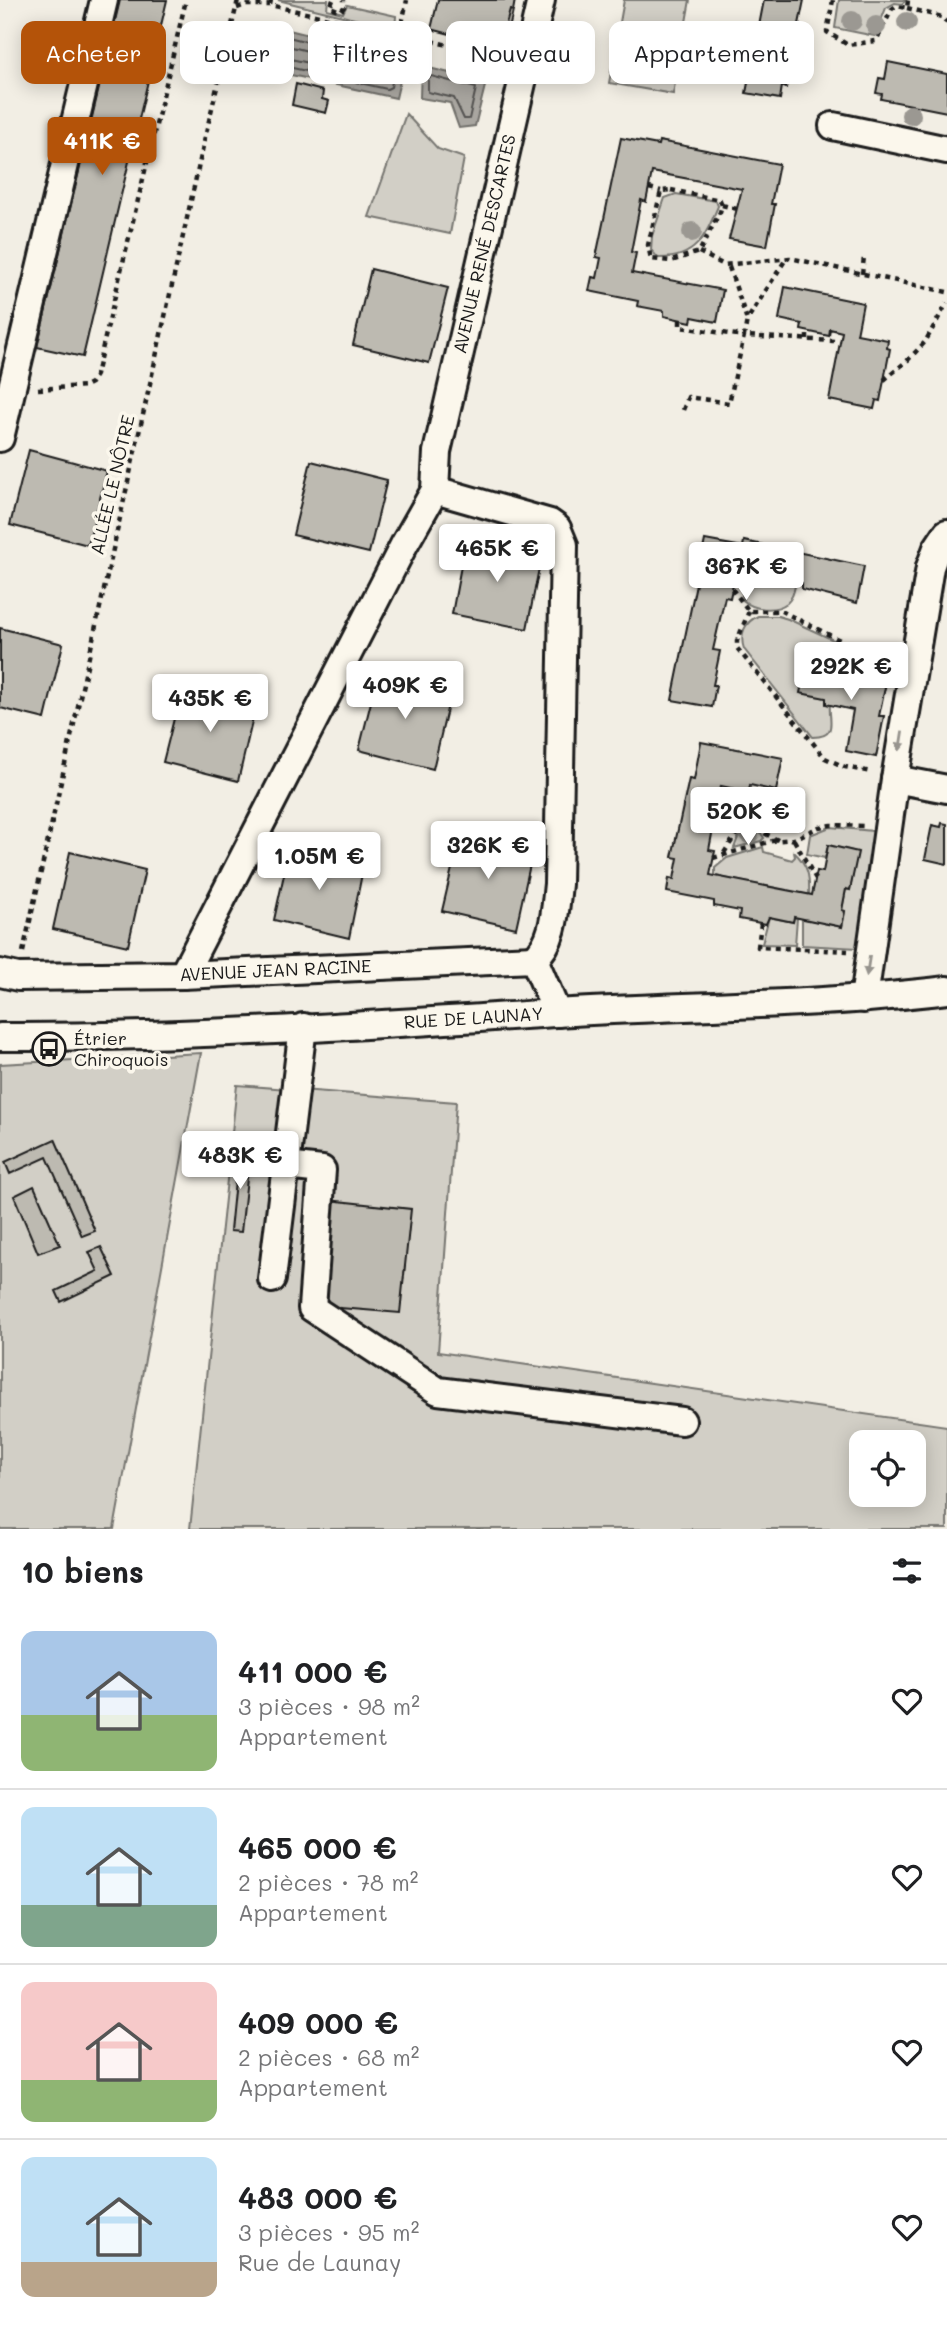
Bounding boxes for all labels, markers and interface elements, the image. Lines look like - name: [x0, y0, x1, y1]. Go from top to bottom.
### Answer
- chip: Acheter: [21, 21, 166, 84]
- chip: Louer: [180, 21, 294, 84]
- chip: Filtres: [308, 21, 432, 84]
- chip: Nouveau: [446, 21, 595, 84]
- chip: Appartement: [609, 21, 814, 84]
- pin: 411K €: [45, 118, 159, 177]
- text: 411K €: [63, 125, 141, 155]
- street label: AVENUE RENÉ DESCARTES: [447, 132, 521, 356]
- street label: ALLÉE LE NÔTRE: [84, 413, 140, 557]
- pin: 465K €: [440, 524, 554, 584]
- text: 465K €: [455, 532, 539, 562]
- pin: 367K €: [689, 542, 803, 602]
- text: 367K €: [705, 550, 787, 580]
- pin: 292K €: [794, 642, 908, 702]
- text: 292K €: [810, 650, 892, 680]
- pin: 409K €: [348, 662, 462, 721]
- text: 409K €: [362, 669, 448, 699]
- pin: 435K €: [153, 674, 267, 734]
- text: 435K €: [168, 682, 252, 712]
- one-way arrow: [895, 730, 906, 752]
- pin: 520K €: [691, 788, 805, 847]
- text: 520K €: [706, 795, 790, 825]
- pin: 326K €: [431, 822, 545, 881]
- text: 326K €: [447, 829, 529, 859]
- pin: 1.05M €: [254, 832, 384, 892]
- text: 1.05M €: [273, 840, 365, 870]
- street label: AVENUE JEAN RACINE: [179, 953, 372, 986]
- one-way arrow: [862, 955, 873, 977]
- street label: RUE DE LAUNAY: [403, 1001, 544, 1034]
- place label: Étrier Chiroquois: [74, 1026, 169, 1071]
- bus stop icon: Étrier Chiroquois: [30, 1030, 68, 1068]
- pin: 483K €: [183, 1132, 297, 1191]
- text: 483K €: [198, 1139, 282, 1169]
- map controls: [849, 1430, 926, 1507]
- button: locate: [849, 1430, 926, 1507]
- text: 10 biens: [21, 1551, 144, 1591]
- icon: filters: [888, 1552, 926, 1590]
- text: 411 000 €: [238, 1651, 387, 1691]
- icon: home: [77, 1659, 161, 1743]
- icon: heart: [888, 1682, 926, 1720]
- text: 3 pièces · 98 m²: [238, 1691, 420, 1721]
- text: Appartement: [238, 1721, 388, 1751]
- text: 465 000 €: [238, 1827, 397, 1867]
- icon: home: [77, 1835, 161, 1919]
- icon: heart: [888, 1858, 926, 1896]
- text: 2 pièces · 78 m²: [238, 1867, 418, 1897]
- text: Appartement: [238, 1897, 388, 1927]
- text: 409 000 €: [238, 2002, 398, 2042]
- icon: home: [77, 2010, 161, 2094]
- icon: heart: [888, 2033, 926, 2071]
- text: 2 pièces · 68 m²: [238, 2042, 420, 2072]
- text: Appartement: [238, 2072, 388, 2102]
- text: 483 000 €: [238, 2177, 397, 2217]
- icon: home: [77, 2185, 161, 2269]
- icon: heart: [888, 2208, 926, 2246]
- text: 3 pièces · 95 m²: [238, 2217, 419, 2247]
- text: Rue de Launay: [238, 2247, 401, 2277]

